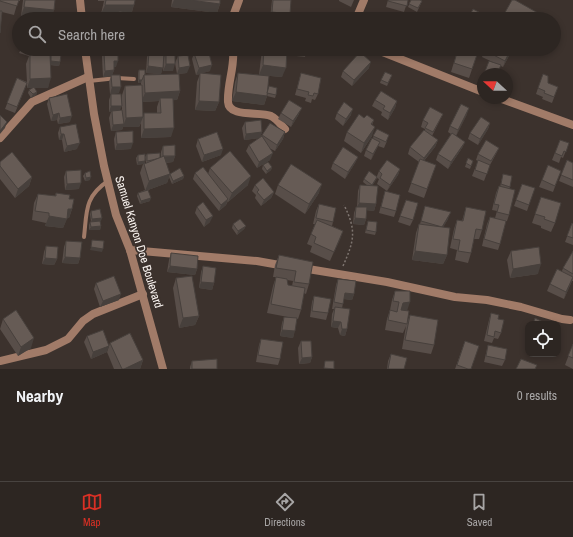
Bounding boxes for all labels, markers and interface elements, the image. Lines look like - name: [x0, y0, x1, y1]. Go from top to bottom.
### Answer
- search box: [12, 12, 561, 56]
- icon: search: [26, 23, 48, 45]
- text: Search here: [58, 24, 125, 45]
- north arrow: [477, 68, 513, 104]
- street label: Samuel Kanyon Doe Boulevard: [111, 174, 167, 310]
- map controls: [525, 321, 561, 357]
- button: locate: [525, 321, 561, 357]
- text: Nearby: [16, 384, 63, 407]
- text: 0 results: [517, 387, 557, 404]
- tab: Map: [81, 491, 103, 529]
- tab: Directions: [264, 491, 305, 529]
- tab: Saved: [467, 491, 492, 529]

